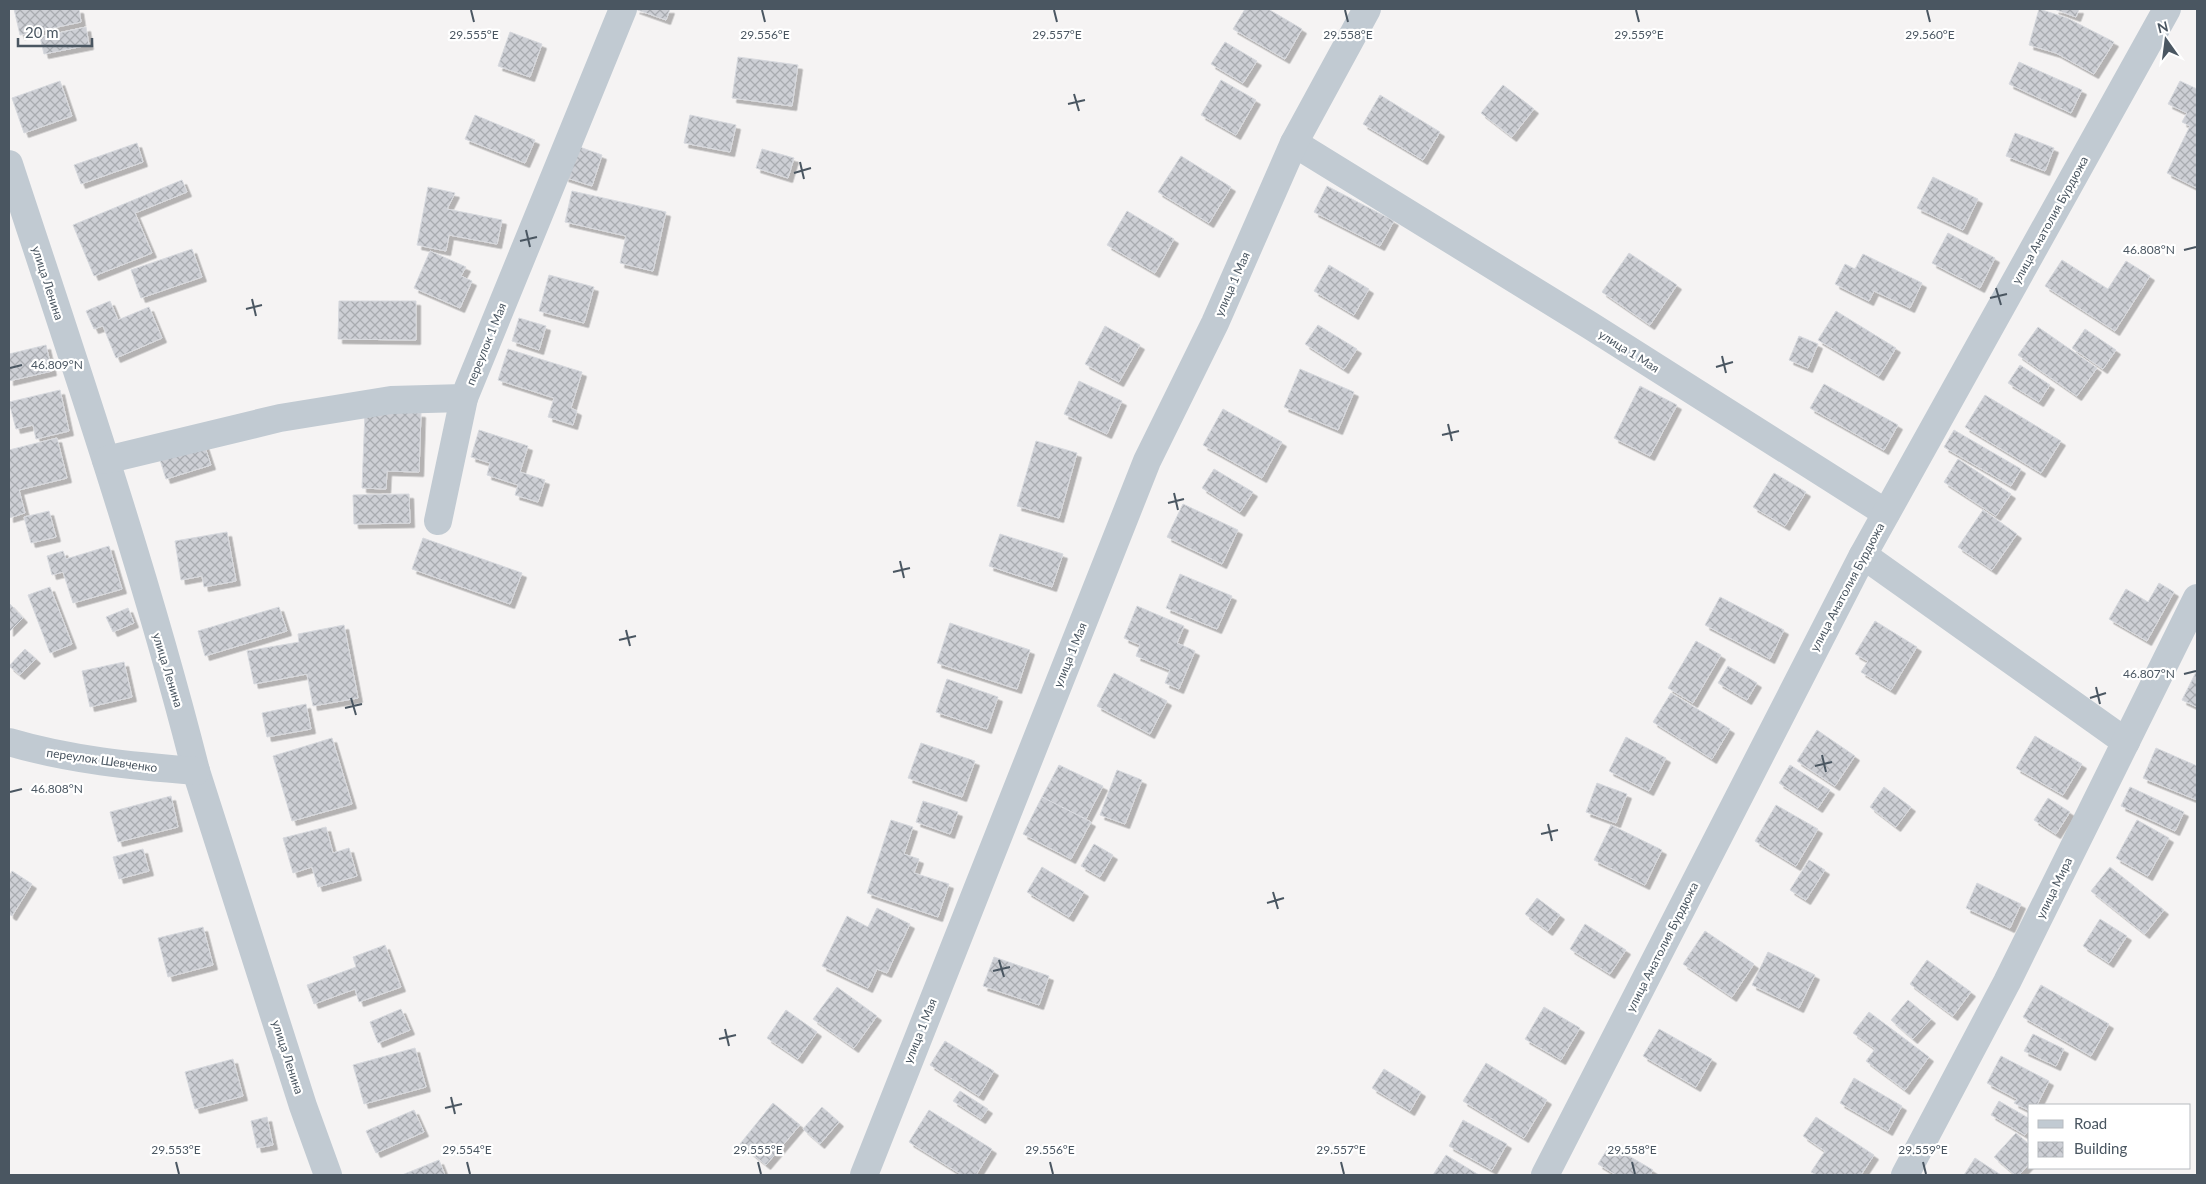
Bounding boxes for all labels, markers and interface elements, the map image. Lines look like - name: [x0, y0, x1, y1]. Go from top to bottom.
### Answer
- scale bar: [18, 15, 91, 47]
- north arrow: [2141, 15, 2191, 65]
- text: N: [2155, 17, 2170, 36]
- text: 20 m: [25, 23, 59, 41]
- text: 29.555°E: [449, 27, 499, 42]
- text: 29.556°E: [740, 27, 790, 42]
- text: 29.557°E: [1032, 27, 1082, 42]
- text: 29.558°E: [1323, 27, 1373, 42]
- text: 29.559°E: [1614, 27, 1664, 42]
- text: 29.560°E: [1905, 27, 1955, 42]
- street label: улица Анатолия Бурдюжа: [2009, 154, 2091, 286]
- text: 46.808°N: [2123, 242, 2175, 257]
- street label: улица Ленина: [29, 244, 67, 322]
- street label: улица 1 Мая: [1211, 249, 1253, 318]
- street label: переулок 1 Мая: [463, 301, 509, 387]
- street label: улица 1 Мая: [1596, 326, 1662, 376]
- text: 46.809°N: [31, 357, 83, 372]
- street label: улица Анатолия Бурдюжа: [1807, 520, 1887, 654]
- street label: улица 1 Мая: [1050, 620, 1090, 690]
- street label: улица Ленина: [150, 631, 186, 709]
- text: 46.807°N: [2123, 666, 2175, 681]
- street label: переулок Шевченко: [46, 745, 159, 775]
- text: 46.808°N: [31, 781, 83, 796]
- street label: улица Мира: [2033, 855, 2075, 921]
- street label: улица Анатолия Бурдюжа: [1623, 880, 1701, 1014]
- street label: улица 1 Мая: [900, 996, 940, 1066]
- street label: улица Ленина: [269, 1018, 307, 1096]
- legend: [2028, 1104, 2191, 1169]
- text: Road: [2074, 1114, 2107, 1132]
- text: Building: [2074, 1139, 2127, 1157]
- text: 29.553°E: [151, 1142, 201, 1157]
- text: 29.554°E: [442, 1142, 492, 1157]
- text: 29.555°E: [733, 1142, 783, 1157]
- text: 29.556°E: [1025, 1142, 1075, 1157]
- text: 29.557°E: [1316, 1142, 1366, 1157]
- text: 29.558°E: [1607, 1142, 1657, 1157]
- text: 29.559°E: [1898, 1142, 1948, 1157]

